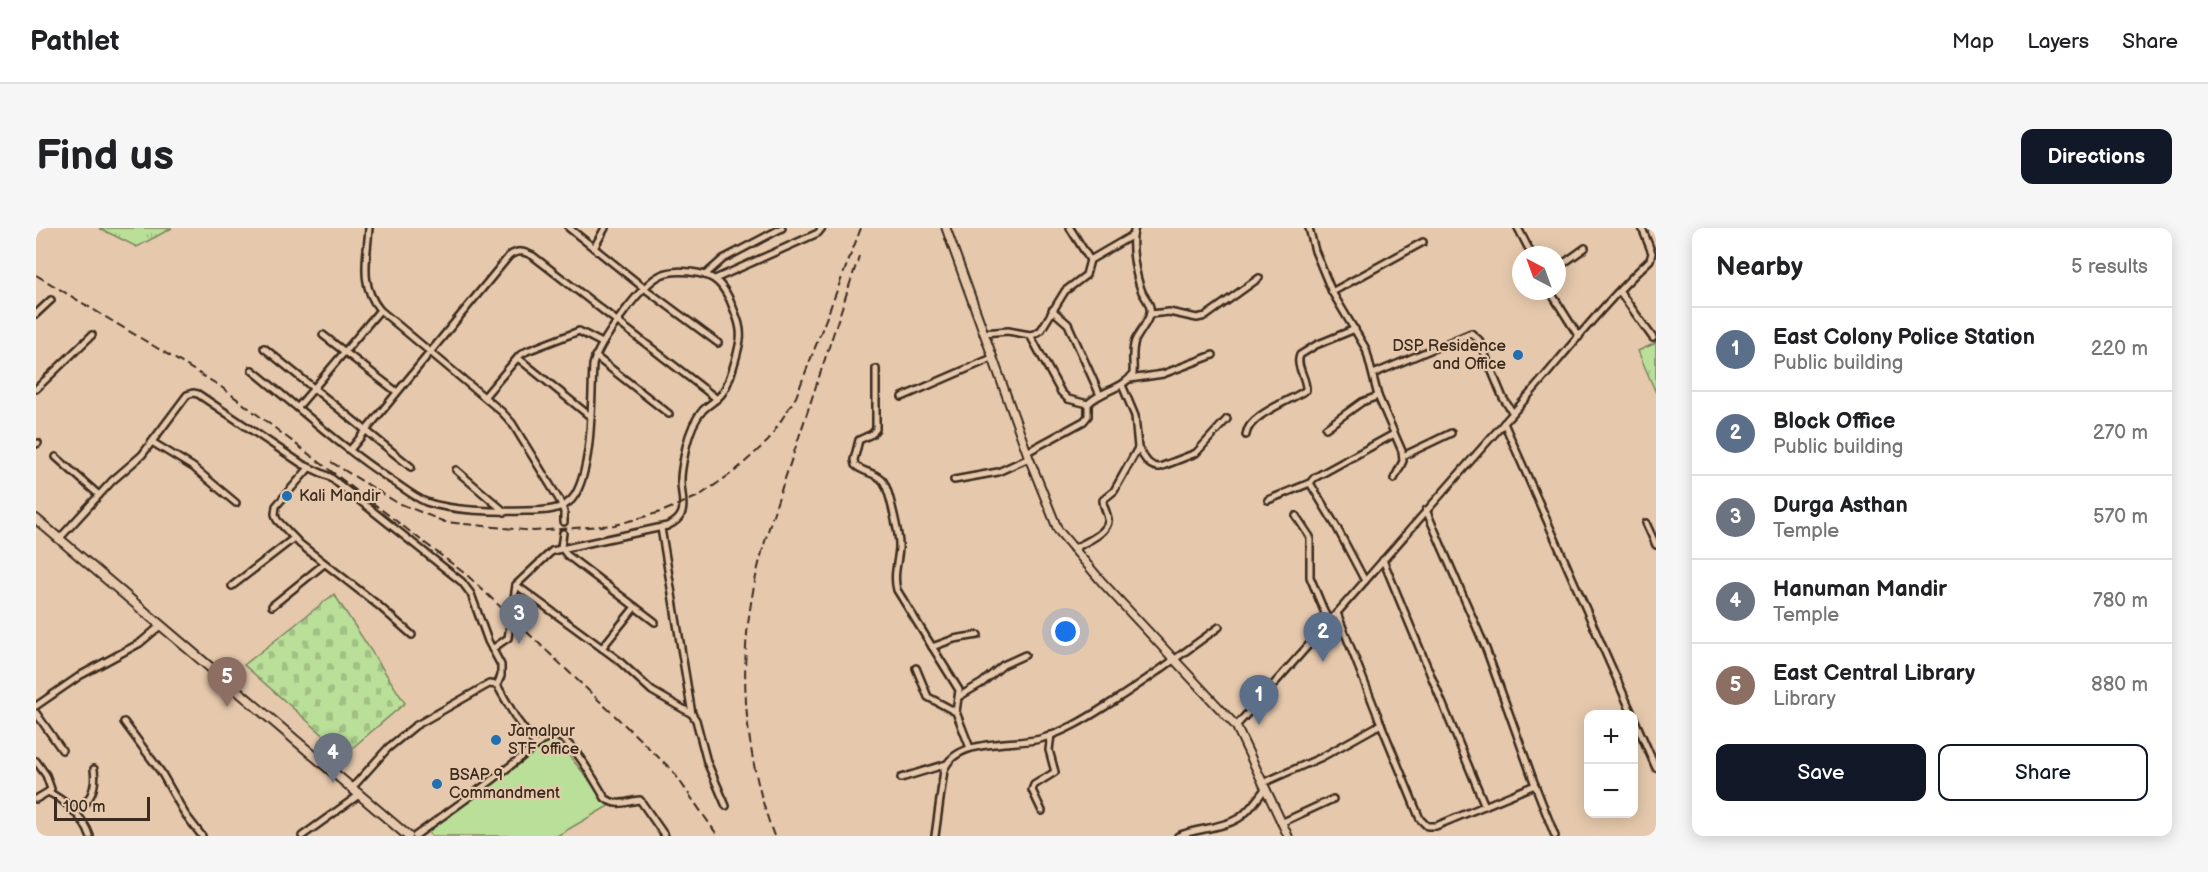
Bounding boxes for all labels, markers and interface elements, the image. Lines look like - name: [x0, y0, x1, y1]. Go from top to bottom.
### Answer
- text: Pathlet: [30, 25, 119, 58]
- text: Map: [1952, 29, 1994, 54]
- text: Layers: [2027, 29, 2089, 54]
- text: Share: [2122, 29, 2178, 54]
- button: Directions: [2021, 129, 2172, 184]
- text: Find us: [36, 131, 174, 182]
- north arrow: [1512, 246, 1566, 300]
- text: Nearby: [1716, 252, 1803, 283]
- text: 5 results: [2071, 255, 2148, 279]
- text: East Colony Police Station: [1773, 324, 2035, 351]
- place label: DSP Residence and Office: [1392, 337, 1507, 374]
- text: 1: [1731, 337, 1740, 361]
- text: 220 m: [2091, 337, 2148, 361]
- marker: DSP Residence and Office: [1511, 348, 1525, 362]
- text: Public building: [1773, 351, 1903, 375]
- text: Block Office: [1773, 408, 1896, 435]
- text: 2: [1730, 421, 1741, 445]
- text: 270 m: [2093, 421, 2148, 445]
- text: Public building: [1773, 435, 1903, 459]
- place label: Kali Mandir: [299, 487, 381, 506]
- marker: Kali Mandir: [280, 489, 294, 503]
- text: Durga Asthan: [1773, 492, 1908, 519]
- text: 3: [1730, 505, 1741, 529]
- text: 570 m: [2093, 505, 2148, 529]
- text: Temple: [1773, 519, 1839, 543]
- text: Hanuman Mandir: [1773, 576, 1947, 603]
- text: 4: [1730, 589, 1741, 613]
- text: 780 m: [2093, 589, 2148, 613]
- pin: 3: [500, 594, 538, 644]
- text: Temple: [1773, 603, 1839, 627]
- pin: 2: [1304, 612, 1342, 662]
- your location: [1051, 617, 1080, 646]
- pin: 5: [208, 658, 246, 707]
- text: East Central Library: [1773, 660, 1975, 687]
- text: 5: [1730, 673, 1741, 697]
- text: 880 m: [2091, 673, 2148, 697]
- pin: 1: [1240, 676, 1278, 725]
- text: Library: [1773, 687, 1836, 711]
- map controls: [1584, 710, 1638, 818]
- button: +: [1584, 710, 1638, 764]
- place label: Jamalpur STF office: [508, 722, 580, 759]
- marker: Jamalpur STF office: [489, 733, 503, 747]
- pin: 4: [314, 734, 352, 783]
- button: Save: [1716, 744, 1926, 801]
- button: Share: [1938, 744, 2148, 801]
- button: −: [1584, 764, 1638, 818]
- place label: BSAP 9 Commandment: [449, 766, 560, 803]
- marker: BSAP 9 Commandment: [430, 777, 444, 791]
- scale bar: [54, 794, 150, 822]
- text: 100 m: [63, 798, 106, 817]

